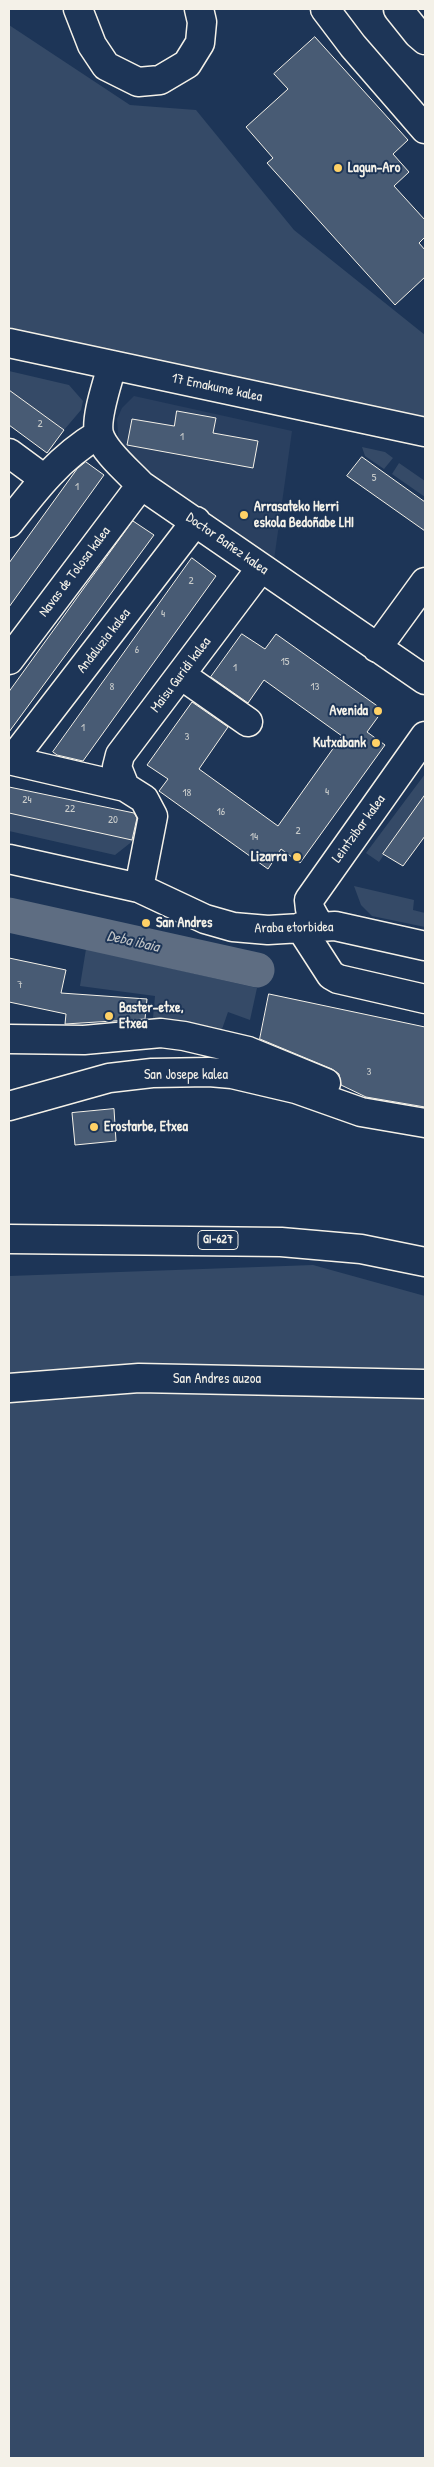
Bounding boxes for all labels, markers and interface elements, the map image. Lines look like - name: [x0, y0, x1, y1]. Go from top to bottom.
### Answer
- place label: Lagun-Aro: [348, 160, 400, 176]
- marker: Lagun-Aro: [332, 162, 344, 174]
- street label: 17 Emakume kalea: [170, 370, 264, 406]
- house number: 2: [37, 417, 43, 431]
- house number: 1: [180, 430, 184, 444]
- house number: 5: [372, 471, 376, 485]
- house number: 1: [75, 480, 79, 494]
- place label: Arrasateko Herri eskola Bedoñabe LHI: [254, 499, 354, 532]
- street label: Doctor Bañez kalea: [183, 509, 271, 579]
- marker: Arrasateko Herri eskola Bedoñabe LHI: [238, 509, 250, 521]
- street label: Navas de Tolosa kalea: [36, 524, 114, 620]
- house number: 2: [188, 574, 194, 588]
- street label: Andaluzia kalea: [74, 605, 134, 677]
- house number: 4: [161, 607, 165, 621]
- street label: Maisu Guridi kalea: [147, 634, 215, 716]
- house number: 6: [135, 643, 139, 657]
- house number: 15: [281, 655, 289, 669]
- house number: 1: [233, 661, 237, 675]
- house number: 8: [110, 680, 114, 694]
- house number: 13: [311, 680, 319, 694]
- place label: Avenida: [330, 703, 368, 719]
- marker: Avenida: [372, 705, 384, 717]
- house number: 1: [81, 721, 85, 735]
- house number: 3: [185, 730, 189, 744]
- place label: Kutxabank: [313, 735, 366, 751]
- marker: Kutxabank: [370, 737, 382, 749]
- house number: 4: [325, 785, 329, 799]
- house number: 18: [183, 786, 191, 800]
- street label: Leintzibar kalea: [329, 792, 389, 866]
- house number: 24: [22, 793, 32, 807]
- house number: 22: [65, 802, 75, 816]
- house number: 16: [217, 805, 225, 819]
- house number: 20: [108, 813, 118, 827]
- house number: 2: [295, 824, 301, 838]
- house number: 14: [250, 830, 258, 844]
- place label: Lizarra: [251, 849, 287, 865]
- marker: Lizarra: [291, 851, 303, 863]
- place label: San Andres: [156, 915, 212, 931]
- marker: San Andres: [140, 917, 152, 929]
- street label: Araba etorbidea: [254, 919, 334, 937]
- water label: Deba ibaia: [105, 927, 161, 957]
- house number: 7: [17, 978, 23, 992]
- place label: Baster-etxe, Etxea: [119, 1000, 183, 1032]
- marker: Baster-etxe, Etxea: [103, 1010, 115, 1022]
- house number: 3: [367, 1065, 371, 1079]
- street label: San Josepe kalea: [144, 1067, 228, 1083]
- place label: Erostarbe, Etxea: [104, 1119, 188, 1135]
- marker: Erostarbe, Etxea: [88, 1121, 100, 1133]
- road number: GI-627: [198, 1230, 238, 1250]
- street label: San Andres auzoa: [173, 1371, 261, 1387]

